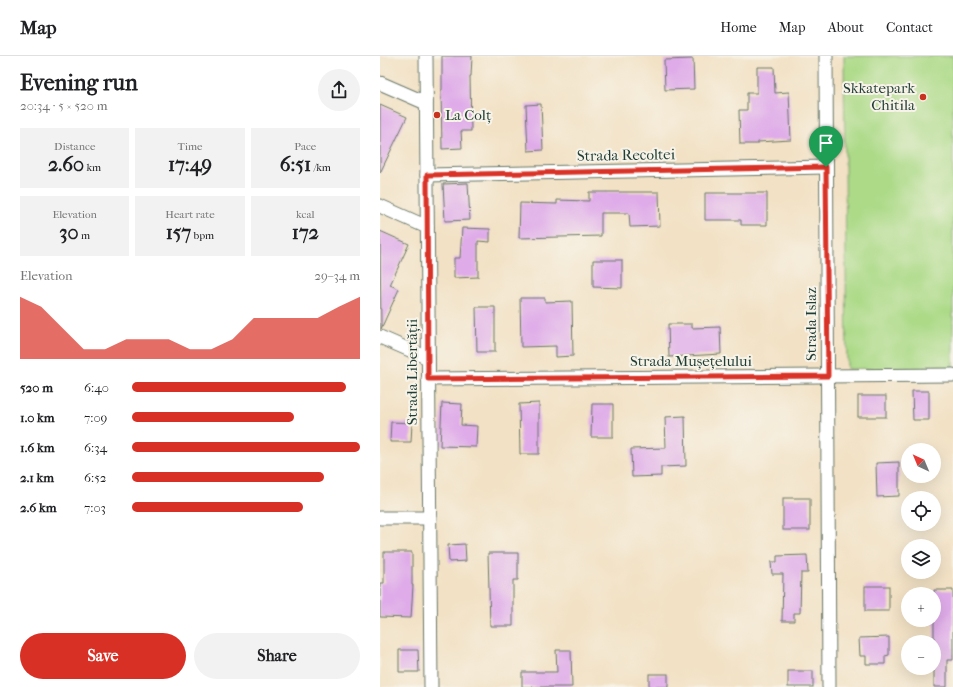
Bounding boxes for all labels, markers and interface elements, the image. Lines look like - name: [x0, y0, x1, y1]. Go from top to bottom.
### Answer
- text: Map: [20, 17, 56, 39]
- text: Home: [720, 19, 757, 36]
- text: Map: [779, 19, 806, 36]
- text: About: [828, 19, 864, 36]
- text: Contact: [886, 19, 933, 36]
- button: share: [318, 69, 360, 111]
- text: Evening run: [20, 70, 138, 96]
- place label: Skkatepark Chitila: [843, 79, 916, 114]
- marker: Skkatepark Chitila: [918, 92, 928, 102]
- text: 20:34 · 5 × 520 m: [20, 98, 108, 113]
- place label: La Colț: [445, 106, 492, 124]
- marker: La Colț: [432, 110, 442, 120]
- pin: [809, 126, 843, 167]
- icon: arrive: [815, 132, 837, 154]
- text: Distance: [54, 140, 95, 153]
- text: Time: [177, 140, 202, 153]
- text: Pace: [294, 140, 316, 153]
- street label: Strada Recoltei: [577, 145, 676, 165]
- text: 2.60: [48, 153, 84, 176]
- text: 17:49: [168, 153, 212, 176]
- text: 6:51: [280, 153, 311, 176]
- text: km: [84, 161, 101, 174]
- text: /km: [311, 161, 331, 174]
- text: Elevation: [52, 208, 97, 221]
- text: Heart rate: [165, 208, 215, 221]
- text: kcal: [296, 208, 315, 221]
- text: 30: [59, 221, 79, 244]
- text: 157: [166, 221, 191, 244]
- text: 172: [292, 221, 319, 244]
- text: m: [79, 229, 90, 242]
- text: bpm: [191, 229, 214, 242]
- text: Elevation: [20, 268, 73, 283]
- text: 29–34 m: [314, 268, 360, 283]
- street label: Strada Islaz: [802, 287, 820, 361]
- street label: Strada Libertății: [403, 318, 421, 425]
- street label: Strada Mușețelului: [630, 352, 753, 370]
- text: 520 m: [20, 380, 53, 395]
- text: 6:40: [84, 380, 109, 395]
- text: 1.0 km: [20, 410, 55, 425]
- text: 7:09: [84, 410, 107, 425]
- text: 1.6 km: [20, 440, 54, 455]
- text: 6:34: [84, 440, 107, 455]
- north arrow: [901, 443, 941, 483]
- map controls: [901, 443, 941, 675]
- text: 2.1 km: [20, 470, 54, 485]
- text: 6:52: [84, 470, 107, 485]
- button: locate: [901, 491, 941, 531]
- text: 2.6 km: [20, 500, 57, 515]
- text: 7:03: [84, 500, 106, 515]
- button: layers: [901, 539, 941, 579]
- button: +: [901, 587, 941, 627]
- button: Save: [20, 633, 186, 679]
- button: Share: [194, 633, 360, 679]
- button: −: [901, 635, 941, 675]

